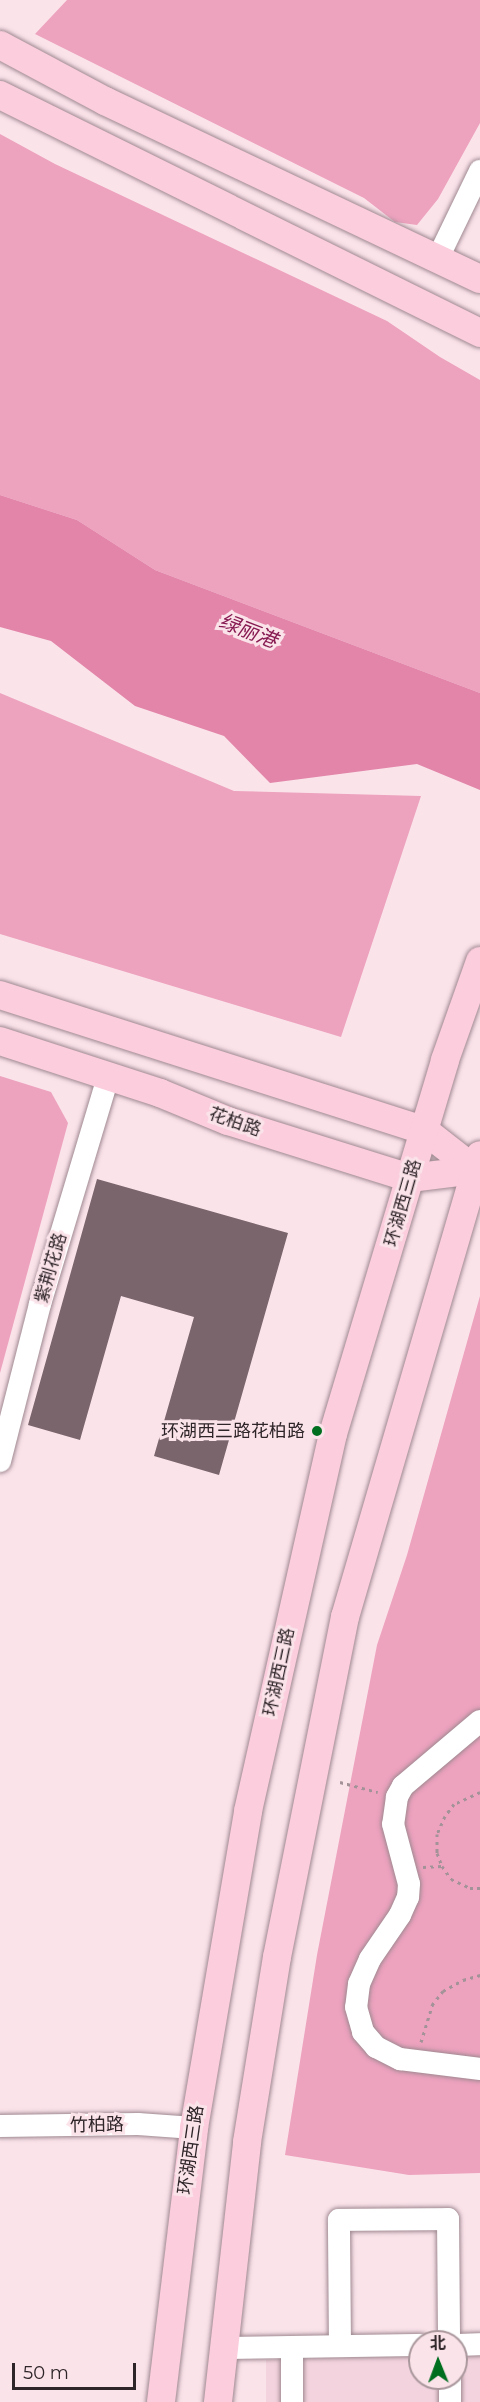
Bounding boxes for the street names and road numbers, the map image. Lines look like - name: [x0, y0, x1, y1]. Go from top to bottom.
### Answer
- street label: 花柏路: [206, 1103, 264, 1141]
- street label: 环湖西三路: [380, 1157, 426, 1249]
- street label: 紫荆花路: [31, 1230, 71, 1306]
- street label: 环湖西三路: [259, 1626, 299, 1718]
- street label: 环湖西三路: [174, 2104, 208, 2196]
- street label: 竹柏路: [70, 2114, 124, 2136]

